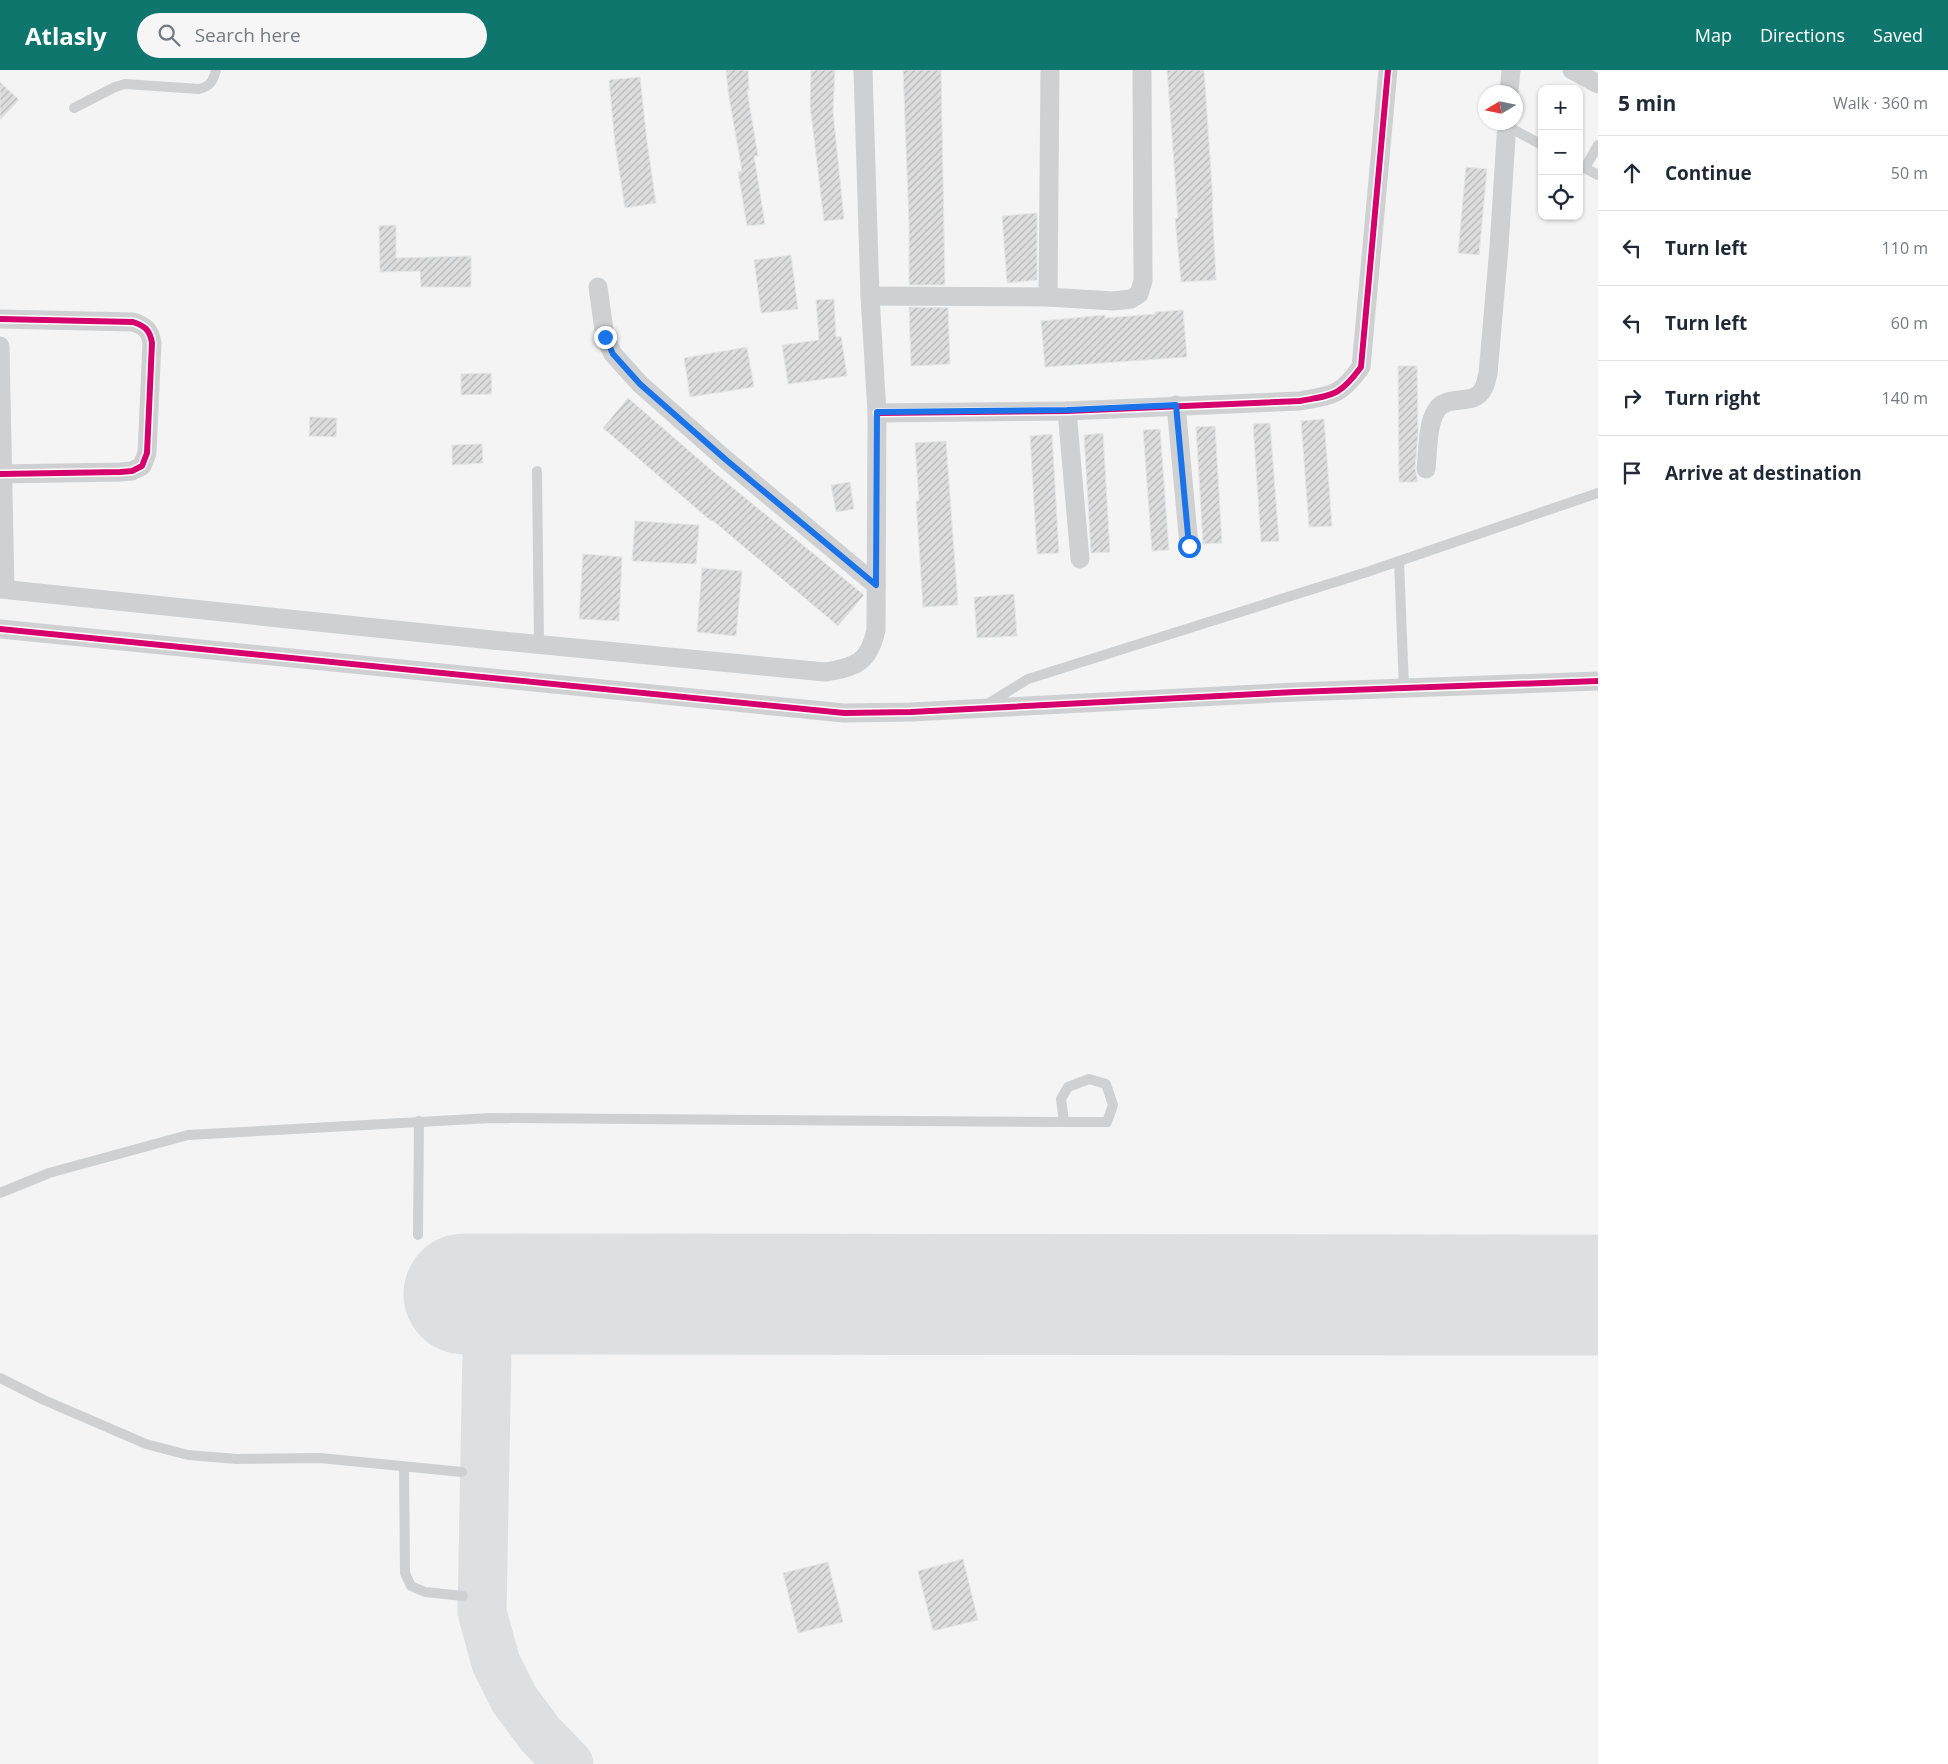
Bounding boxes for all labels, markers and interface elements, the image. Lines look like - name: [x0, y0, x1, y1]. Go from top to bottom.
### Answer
- search box: [137, 13, 487, 58]
- text: Atlasly: [25, 19, 107, 52]
- icon: search: [155, 21, 183, 49]
- text: Search here: [195, 22, 301, 48]
- text: Map: [1695, 23, 1732, 47]
- text: Directions: [1760, 23, 1845, 47]
- text: Saved: [1873, 23, 1923, 47]
- north arrow: [1478, 85, 1523, 130]
- map controls: [1538, 85, 1583, 220]
- button: +: [1538, 85, 1583, 130]
- text: 5 min: [1618, 89, 1676, 117]
- text: Walk · 360 m: [1833, 92, 1928, 114]
- button: −: [1538, 130, 1583, 175]
- icon: ahead: [1618, 159, 1646, 187]
- text: Continue: [1665, 160, 1752, 186]
- text: 50 m: [1891, 162, 1928, 184]
- button: locate: [1538, 175, 1583, 220]
- icon: left: [1618, 234, 1646, 262]
- text: Turn left: [1665, 235, 1747, 261]
- text: 110 m: [1882, 237, 1928, 259]
- icon: left: [1618, 309, 1646, 337]
- text: Turn left: [1665, 310, 1747, 336]
- text: 60 m: [1891, 312, 1928, 334]
- route end: [594, 326, 617, 349]
- icon: right: [1618, 384, 1646, 412]
- text: Turn right: [1665, 385, 1760, 411]
- text: 140 m: [1882, 387, 1928, 409]
- icon: arrive: [1618, 459, 1646, 487]
- text: Arrive at destination: [1665, 460, 1862, 486]
- route start: [1178, 535, 1201, 558]

